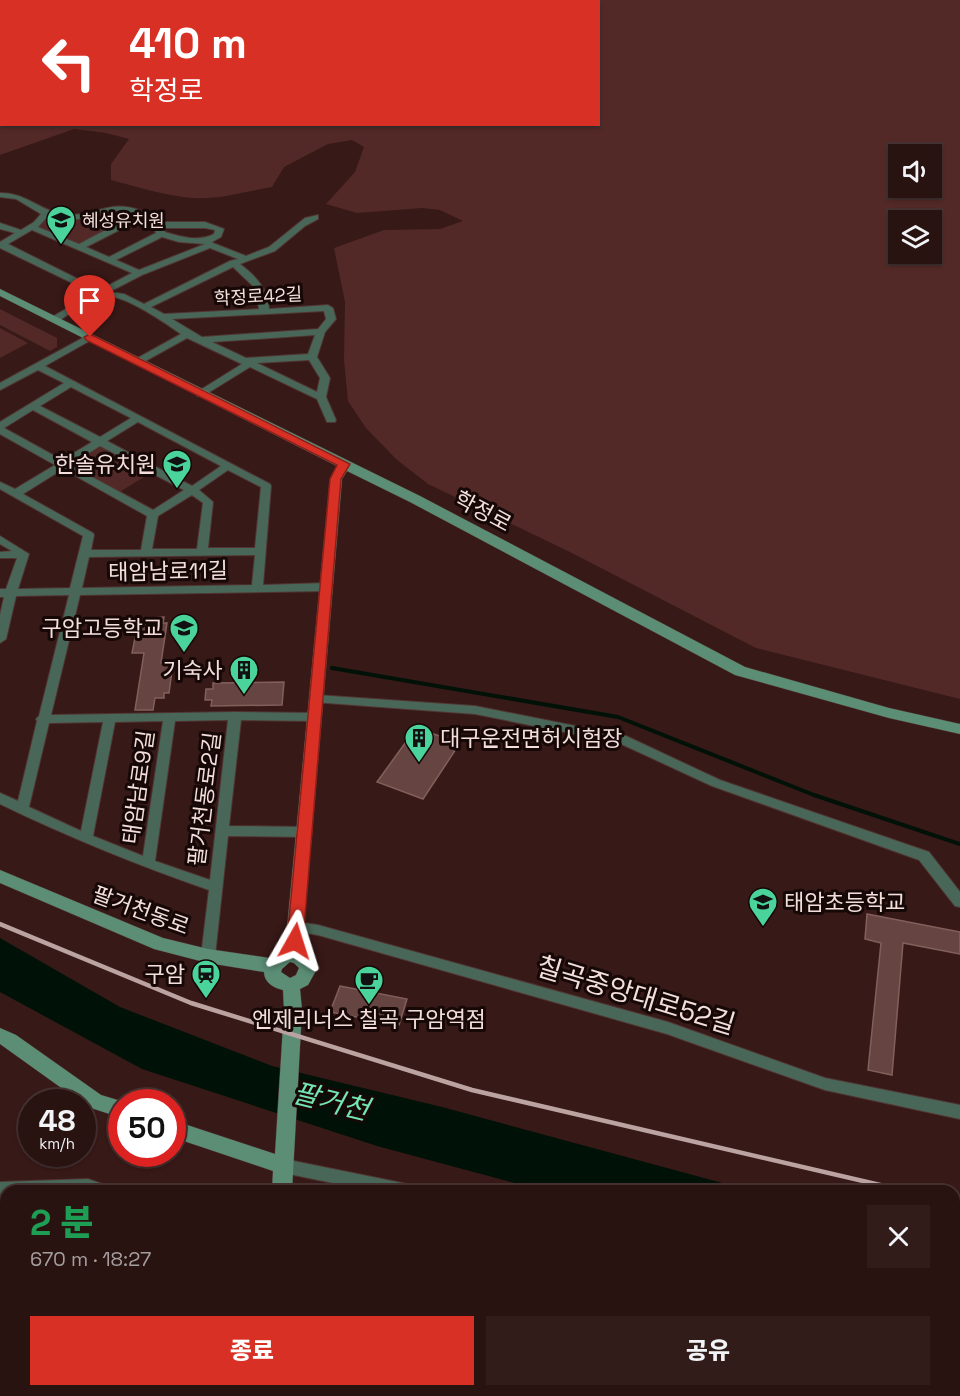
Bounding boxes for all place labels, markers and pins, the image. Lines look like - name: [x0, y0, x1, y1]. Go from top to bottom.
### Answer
- school or university icon: 혜성유치원: [45, 204, 77, 246]
- place label: 혜성유치원: [82, 209, 165, 232]
- pin: [64, 275, 115, 337]
- school or university icon: 한솔유치원: [161, 448, 193, 490]
- place label: 한솔유치원: [55, 450, 156, 478]
- school or university icon: 구암고등학교: [168, 612, 200, 654]
- place label: 구암고등학교: [42, 614, 163, 642]
- building icon: 기숙사: [228, 654, 260, 696]
- place label: 기숙사: [162, 656, 223, 684]
- building icon: 대구운전면허시험장: [403, 722, 435, 764]
- place label: 대구운전면허시험장: [440, 724, 622, 752]
- school or university icon: 태암초등학교: [747, 886, 779, 928]
- place label: 태암초등학교: [784, 888, 905, 916]
- station icon: 구암: [190, 958, 222, 1000]
- place label: 구암: [145, 960, 185, 988]
- cafe icon: 엔제리너스 칠곡 구암역점: [353, 964, 385, 1006]
- place label: 엔제리너스 칠곡 구암역점: [252, 1005, 486, 1033]

